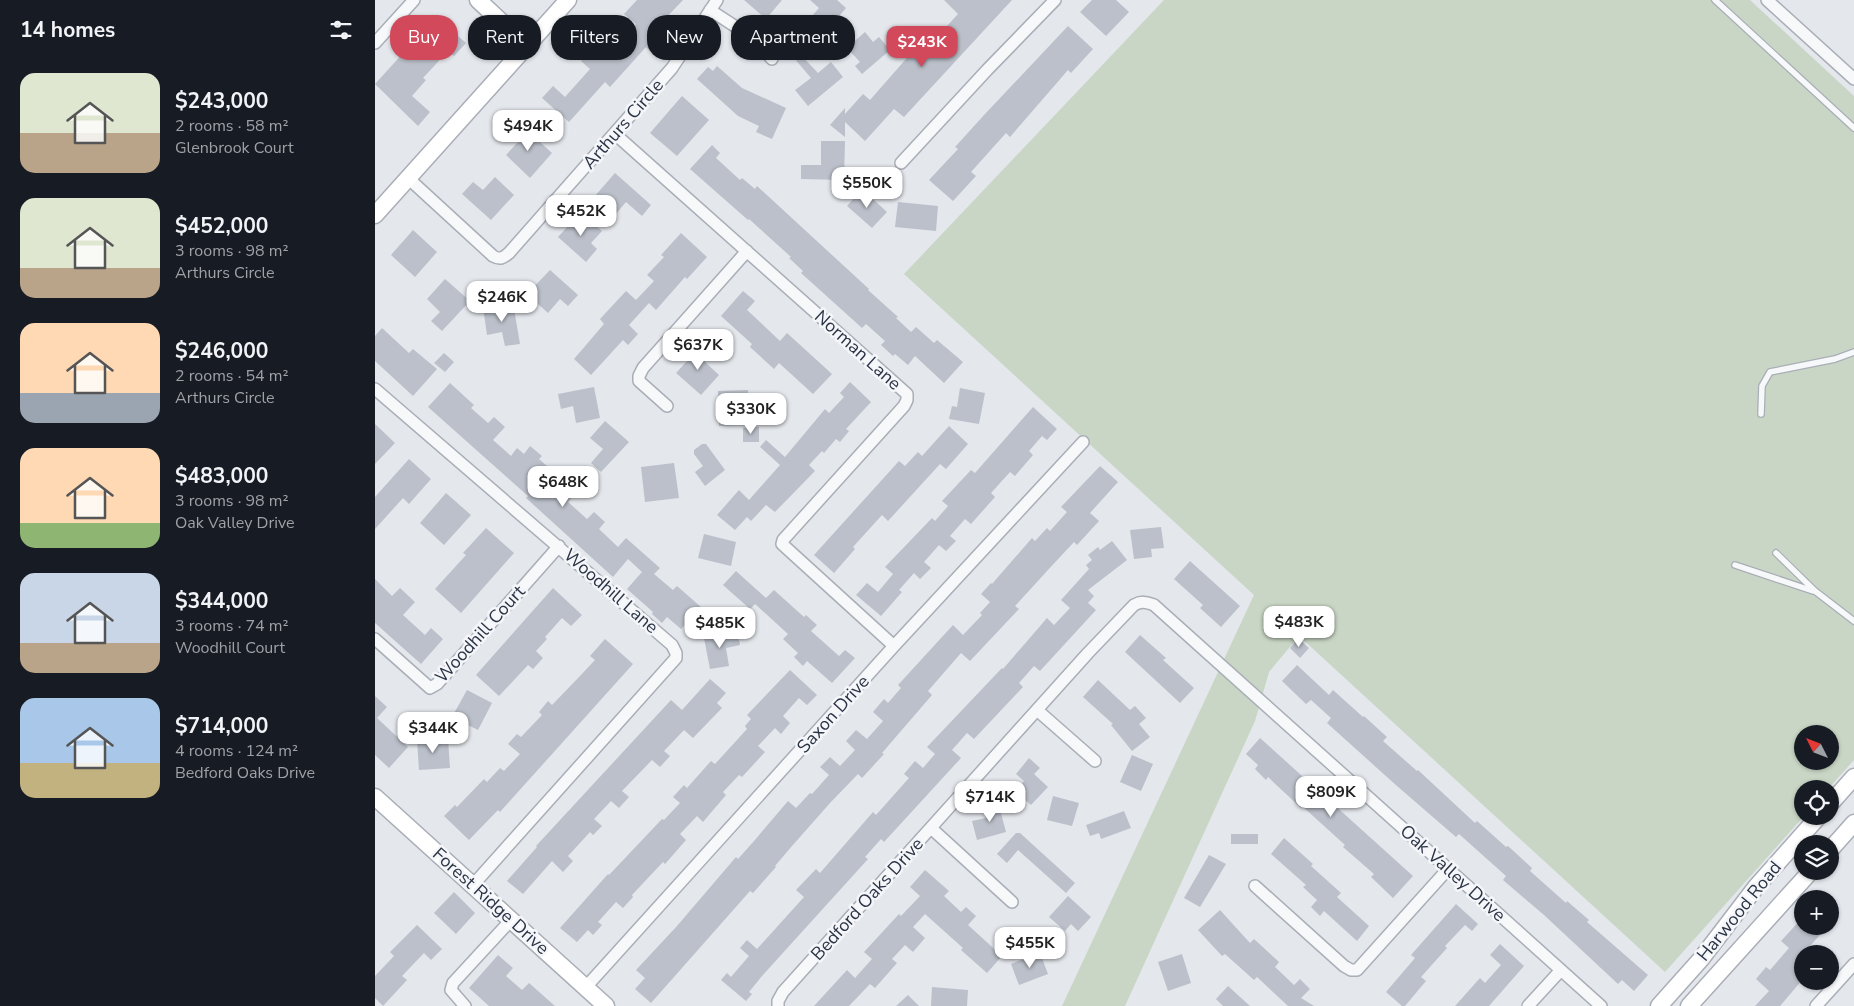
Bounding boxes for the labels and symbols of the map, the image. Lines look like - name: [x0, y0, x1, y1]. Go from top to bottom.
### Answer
- pin: $243K: [887, 26, 957, 68]
- street label: Arthurs Circle: [577, 74, 669, 174]
- pin: $494K: [493, 110, 563, 152]
- pin: $550K: [832, 166, 902, 209]
- pin: $452K: [546, 194, 616, 237]
- pin: $246K: [467, 280, 537, 323]
- street label: Norman Lane: [810, 305, 906, 395]
- pin: $637K: [663, 328, 733, 371]
- pin: $330K: [716, 392, 786, 435]
- pin: $648K: [528, 466, 598, 508]
- street label: Woodhill Lane: [559, 543, 663, 639]
- street label: Woodhill Court: [430, 579, 531, 688]
- pin: $485K: [685, 606, 755, 649]
- pin: $483K: [1264, 606, 1334, 648]
- street label: Saxon Drive: [791, 670, 875, 758]
- pin: $344K: [398, 712, 468, 754]
- north arrow: [1794, 725, 1839, 770]
- pin: $809K: [1296, 776, 1366, 818]
- pin: $714K: [955, 780, 1025, 823]
- street label: Oak Valley Drive: [1395, 819, 1511, 927]
- street label: Bedford Oaks Drive: [805, 832, 929, 966]
- street label: Forest Ridge Drive: [428, 842, 554, 960]
- street label: Harwood Road: [1691, 856, 1787, 966]
- pin: $455K: [995, 926, 1065, 969]

